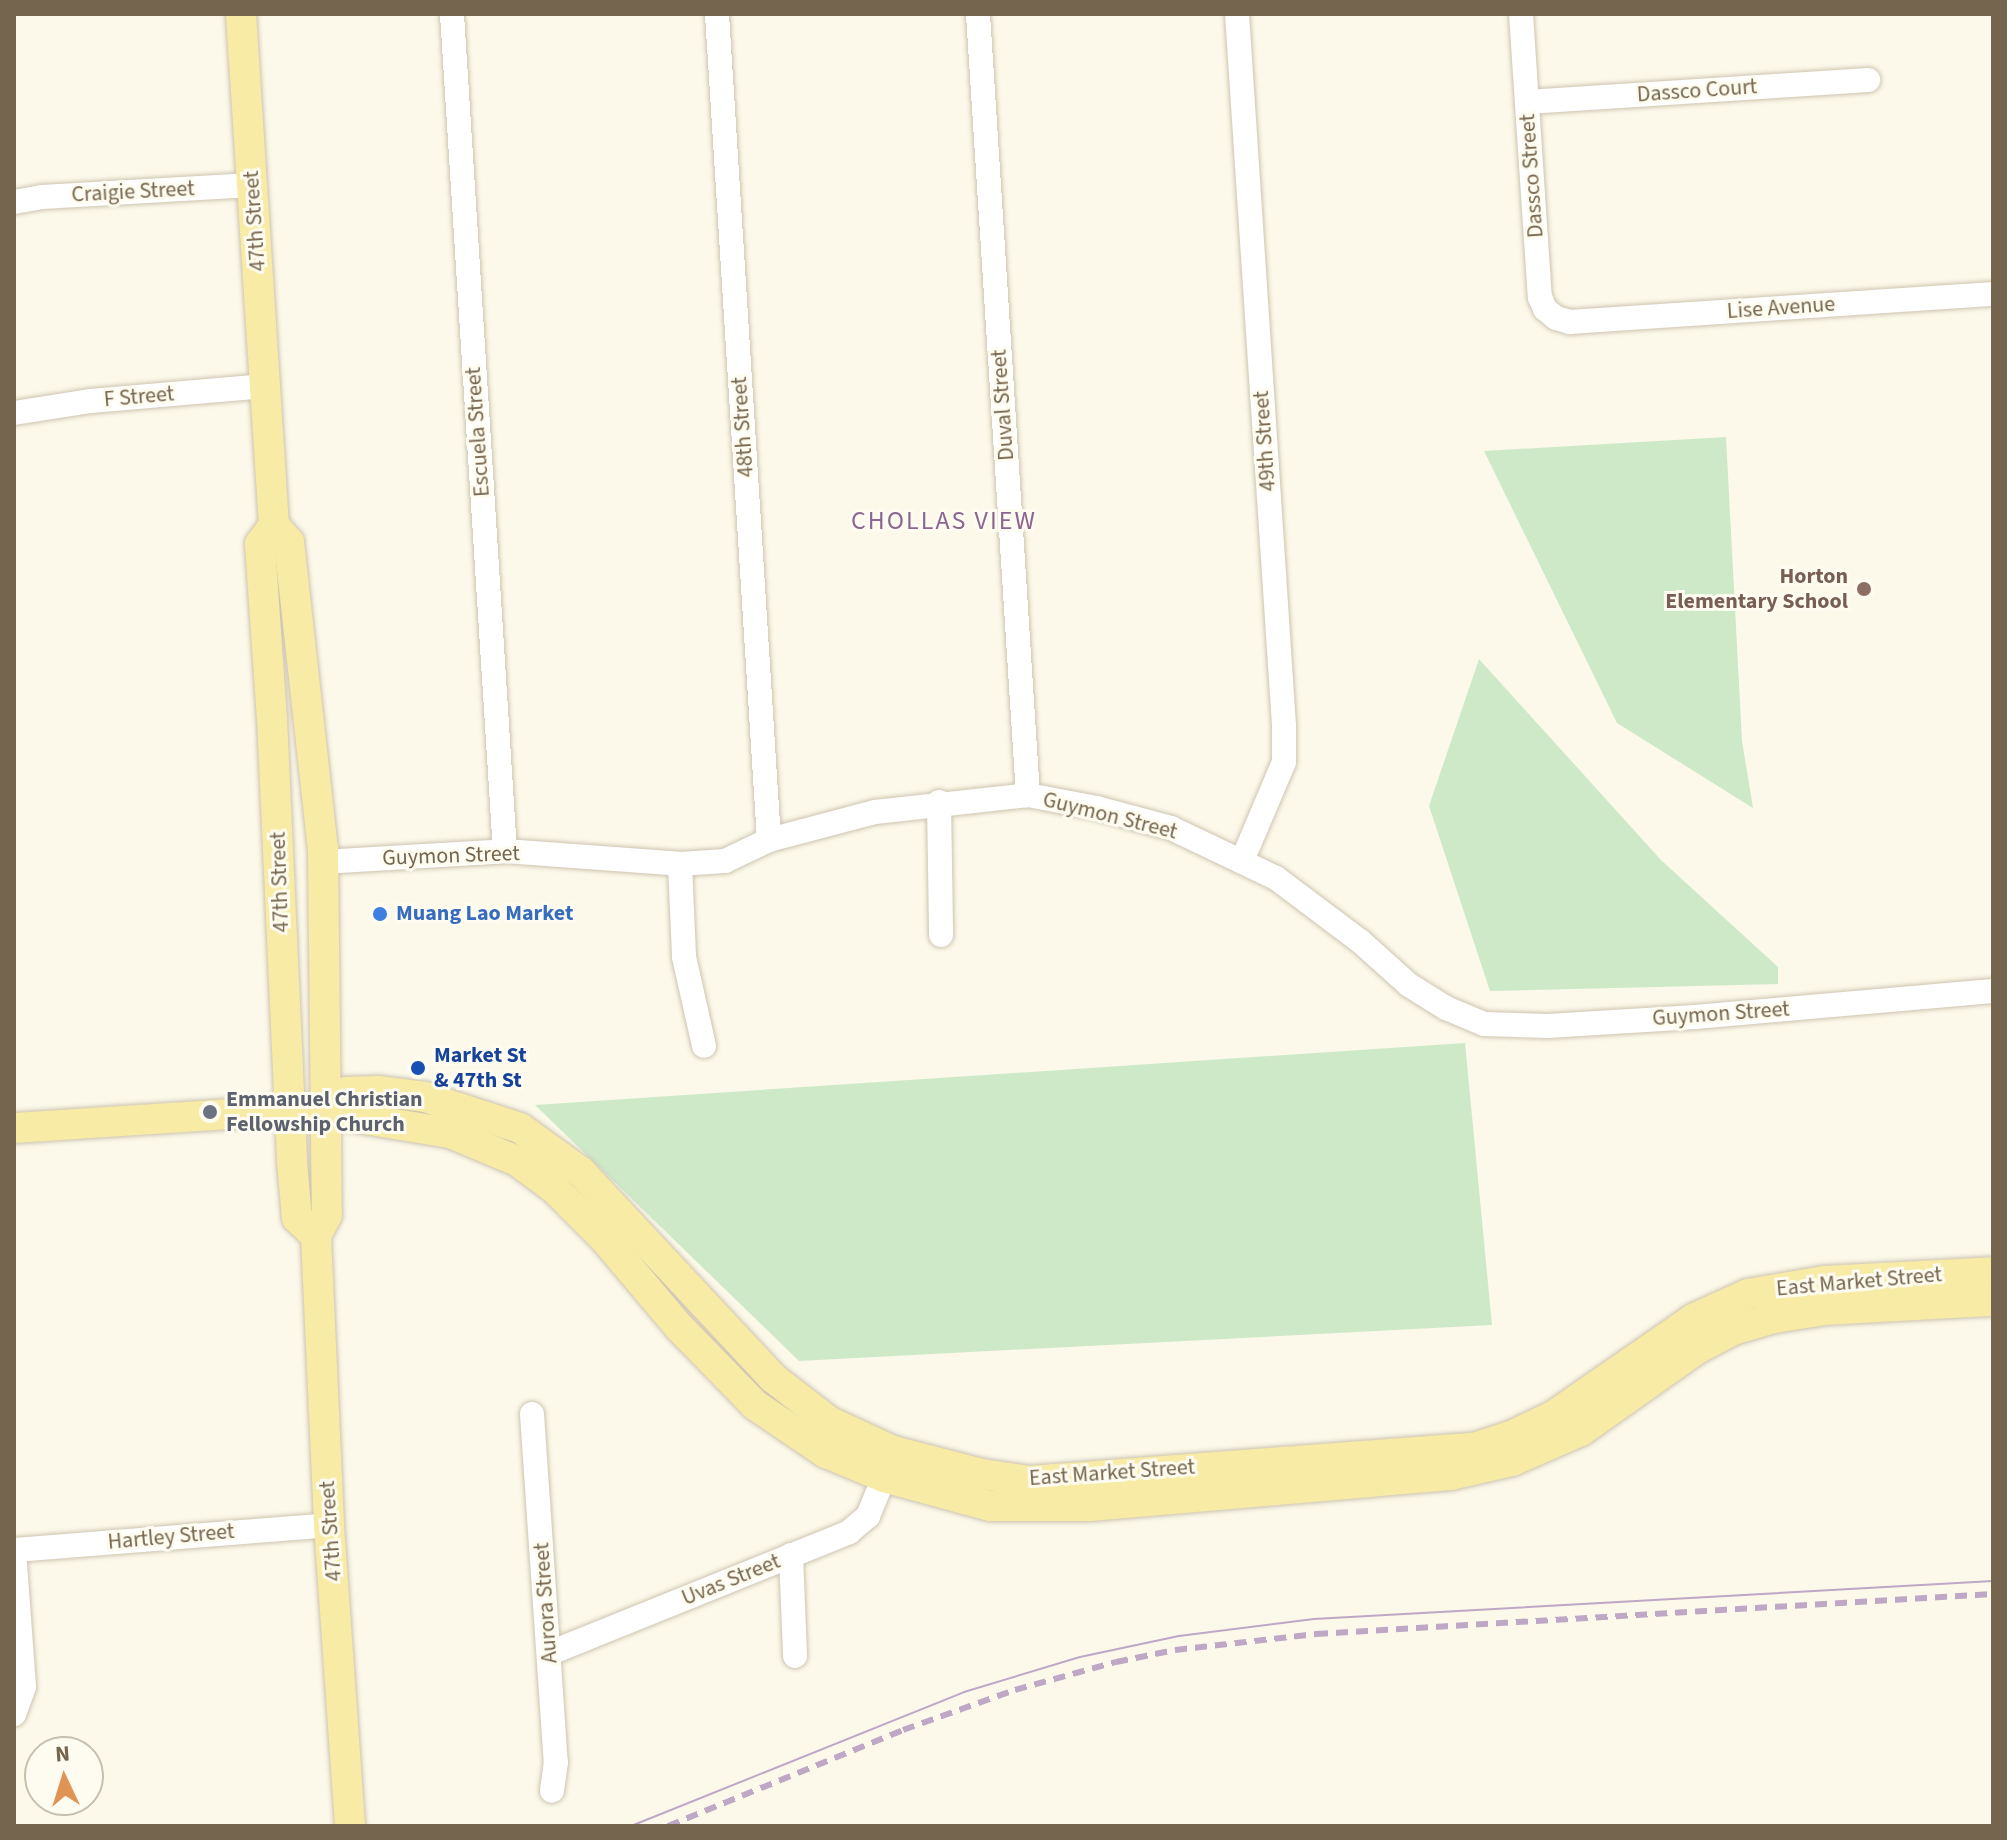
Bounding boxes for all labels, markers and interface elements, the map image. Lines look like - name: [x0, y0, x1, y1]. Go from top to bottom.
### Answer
- street label: Dassco Court: [1636, 74, 1758, 108]
- street label: Dassco Street: [1515, 113, 1549, 239]
- street label: 47th Street: [238, 170, 272, 272]
- street label: Craigie Street: [71, 176, 195, 208]
- street label: Lise Avenue: [1726, 291, 1836, 325]
- street label: Duval Street: [986, 348, 1020, 462]
- street label: Escuela Street: [460, 366, 496, 498]
- street label: 48th Street: [726, 376, 760, 478]
- street label: F Street: [103, 381, 175, 413]
- street label: 49th Street: [1248, 390, 1282, 492]
- district label: CHOLLAS VIEW: [851, 505, 1037, 537]
- place label: Horton Elementary School: [1665, 563, 1848, 614]
- marker: Horton Elementary School: [1855, 580, 1873, 598]
- street label: Guymon Street: [1040, 787, 1180, 845]
- street label: 47th Street: [265, 831, 295, 933]
- street label: Guymon Street: [382, 840, 520, 872]
- place label: Muang Lao Market: [396, 901, 573, 927]
- marker: Muang Lao Market: [371, 905, 389, 923]
- street label: Guymon Street: [1651, 996, 1791, 1032]
- place label: Market St & 47th St: [434, 1042, 527, 1094]
- marker: Market St & 47th St: [409, 1059, 427, 1077]
- place label: Emmanuel Christian Fellowship Church: [226, 1086, 423, 1138]
- marker: Emmanuel Christian Fellowship Church: [201, 1103, 219, 1121]
- street label: East Market Street: [1775, 1262, 1943, 1302]
- street label: East Market Street: [1028, 1454, 1196, 1492]
- street label: 47th Street: [314, 1480, 348, 1582]
- street label: Hartley Street: [107, 1518, 235, 1556]
- street label: Aurora Street: [529, 1542, 563, 1664]
- street label: Uvas Street: [678, 1548, 784, 1612]
- north arrow: [24, 1736, 104, 1816]
- text: N: [54, 1738, 71, 1771]

